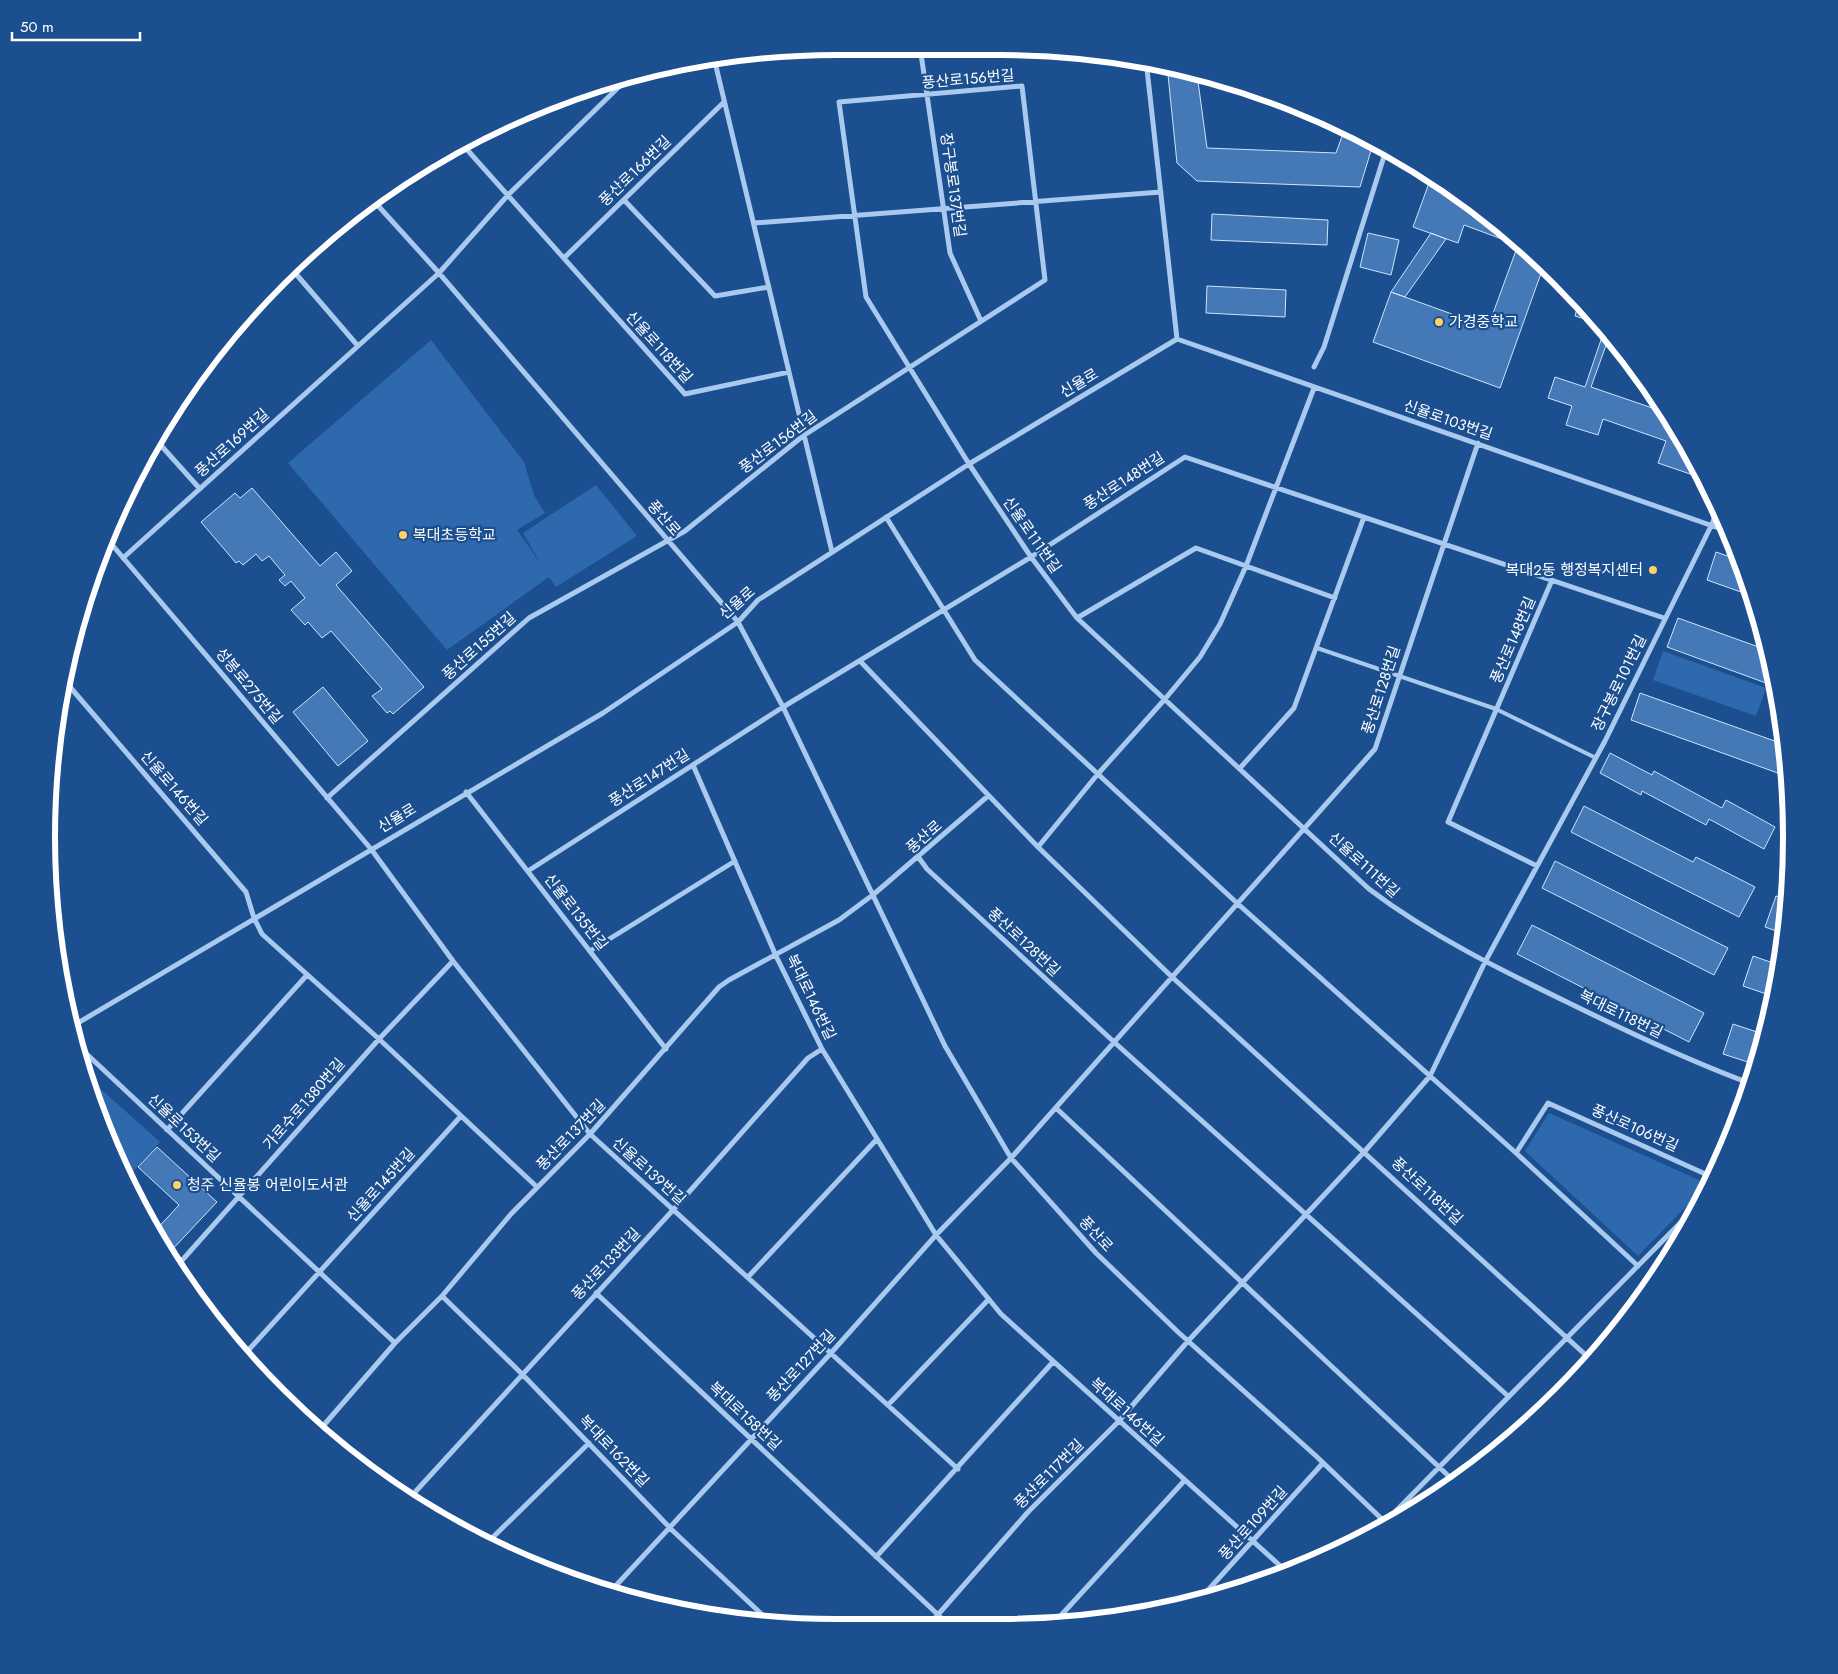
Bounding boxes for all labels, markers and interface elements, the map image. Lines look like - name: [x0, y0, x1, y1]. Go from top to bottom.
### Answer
- scale bar: [12, 10, 140, 42]
- text: 50 m: [20, 16, 54, 38]
- street label: 풍산로156번길: [921, 64, 1015, 94]
- street label: 풍산로166번길: [594, 131, 676, 211]
- street label: 장구봉로137번길: [935, 131, 971, 239]
- street label: 신율로118번길: [620, 306, 698, 388]
- place label: 가경중학교: [1449, 311, 1518, 333]
- marker: 가경중학교: [1433, 316, 1445, 328]
- street label: 신율로: [1056, 363, 1102, 403]
- street label: 신율로103번길: [1400, 394, 1496, 446]
- street label: 풍산로169번길: [190, 404, 274, 482]
- street label: 풍산로156번길: [734, 405, 822, 479]
- street label: 풍산로148번길: [1079, 447, 1169, 515]
- street label: 신율로111번길: [997, 492, 1067, 578]
- street label: 풍산로: [642, 495, 686, 541]
- place label: 복대초등학교: [413, 524, 496, 546]
- marker: 복대초등학교: [397, 529, 409, 541]
- place label: 복대2동 행정복지센터: [1506, 559, 1643, 581]
- marker: 복대2동 행정복지센터: [1647, 564, 1659, 576]
- street label: 신율로: [714, 581, 760, 625]
- street label: 풍산로148번길: [1485, 593, 1541, 687]
- street label: 풍산로155번길: [437, 607, 521, 685]
- street label: 장구봉로101번길: [1586, 631, 1652, 735]
- street label: 성봉로275번길: [210, 643, 288, 729]
- street label: 풍산로128번길: [1356, 643, 1406, 737]
- street label: 풍산로147번길: [604, 744, 694, 812]
- street label: 신율로146번길: [135, 746, 213, 830]
- street label: 신율로: [374, 798, 420, 838]
- street label: 풍산로: [901, 815, 947, 859]
- street label: 신율로111번길: [1323, 827, 1405, 903]
- street label: 신율로135번길: [539, 869, 613, 955]
- street label: 풍산로128번길: [983, 902, 1065, 982]
- street label: 복대로146번길: [781, 950, 841, 1044]
- street label: 복대로118번길: [1575, 984, 1667, 1044]
- street label: 가로수로1380번길: [258, 1053, 350, 1155]
- street label: 신율로153번길: [143, 1088, 225, 1168]
- street label: 풍산로137번길: [531, 1094, 611, 1176]
- street label: 풍산로106번길: [1588, 1099, 1682, 1157]
- street label: 신율로139번길: [607, 1132, 691, 1210]
- street label: 신율로145번길: [342, 1143, 420, 1227]
- street label: 풍산로118번길: [1386, 1152, 1468, 1230]
- place label: 청주 신율봉 어린이도서관: [187, 1174, 348, 1196]
- marker: 청주 신율봉 어린이도서관: [171, 1179, 183, 1191]
- street label: 풍산로: [1074, 1211, 1118, 1257]
- street label: 풍산로133번길: [567, 1223, 645, 1305]
- street label: 풍산로127번길: [762, 1325, 840, 1407]
- street label: 복대로146번길: [1085, 1373, 1169, 1451]
- street label: 복대로158번길: [704, 1376, 786, 1456]
- street label: 복대로162번길: [574, 1410, 654, 1492]
- street label: 풍산로117번길: [1009, 1434, 1089, 1514]
- street label: 풍산로109번길: [1214, 1481, 1292, 1565]

